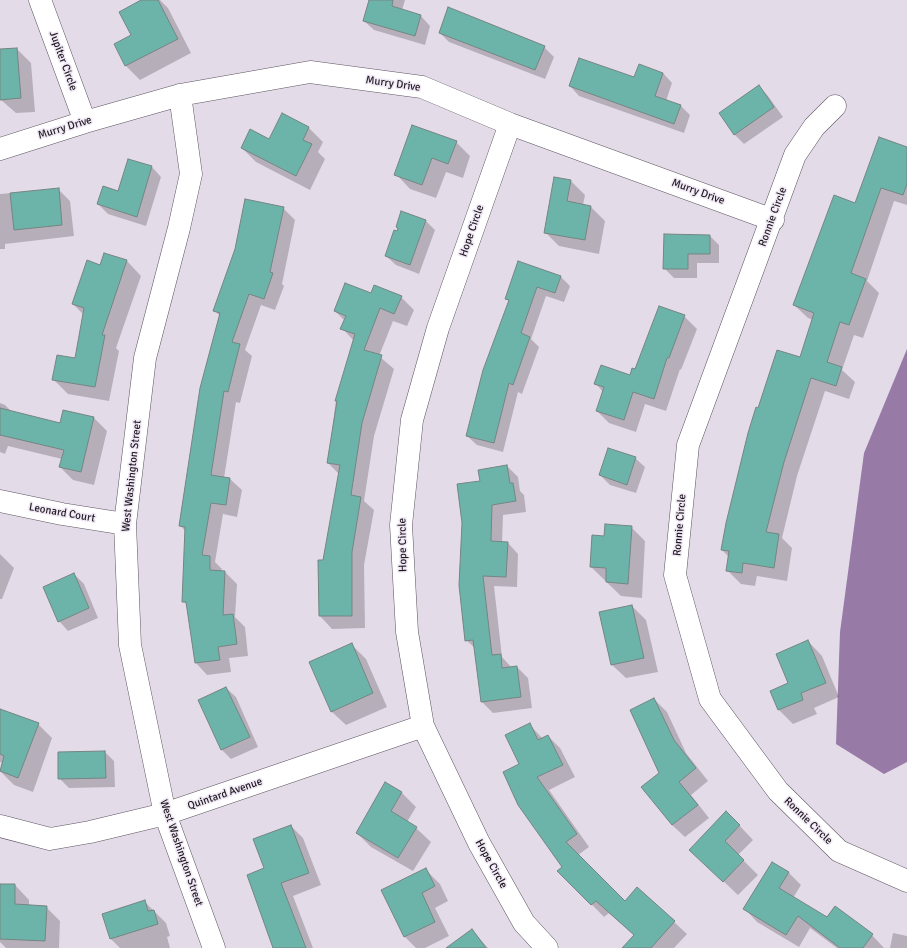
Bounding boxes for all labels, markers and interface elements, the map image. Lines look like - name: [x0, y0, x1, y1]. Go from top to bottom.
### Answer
- street label: Jupiter Circle: [46, 29, 80, 93]
- street label: Murry Drive: [365, 74, 421, 94]
- street label: Murry Drive: [37, 114, 93, 142]
- street label: Murry Drive: [670, 176, 726, 208]
- street label: Ronnie Circle: [756, 185, 790, 249]
- street label: Hope Circle: [457, 203, 487, 259]
- street label: West Washington Street: [120, 420, 144, 532]
- street label: Ronnie Circle: [671, 493, 689, 557]
- street label: Leonard Court: [28, 501, 96, 525]
- street label: Hope Circle: [396, 518, 410, 572]
- street label: Quintard Avenue: [186, 775, 264, 813]
- street label: Ronnie Circle: [781, 795, 835, 847]
- street label: West Washington Street: [156, 798, 206, 908]
- street label: Hope Circle: [472, 837, 510, 891]

